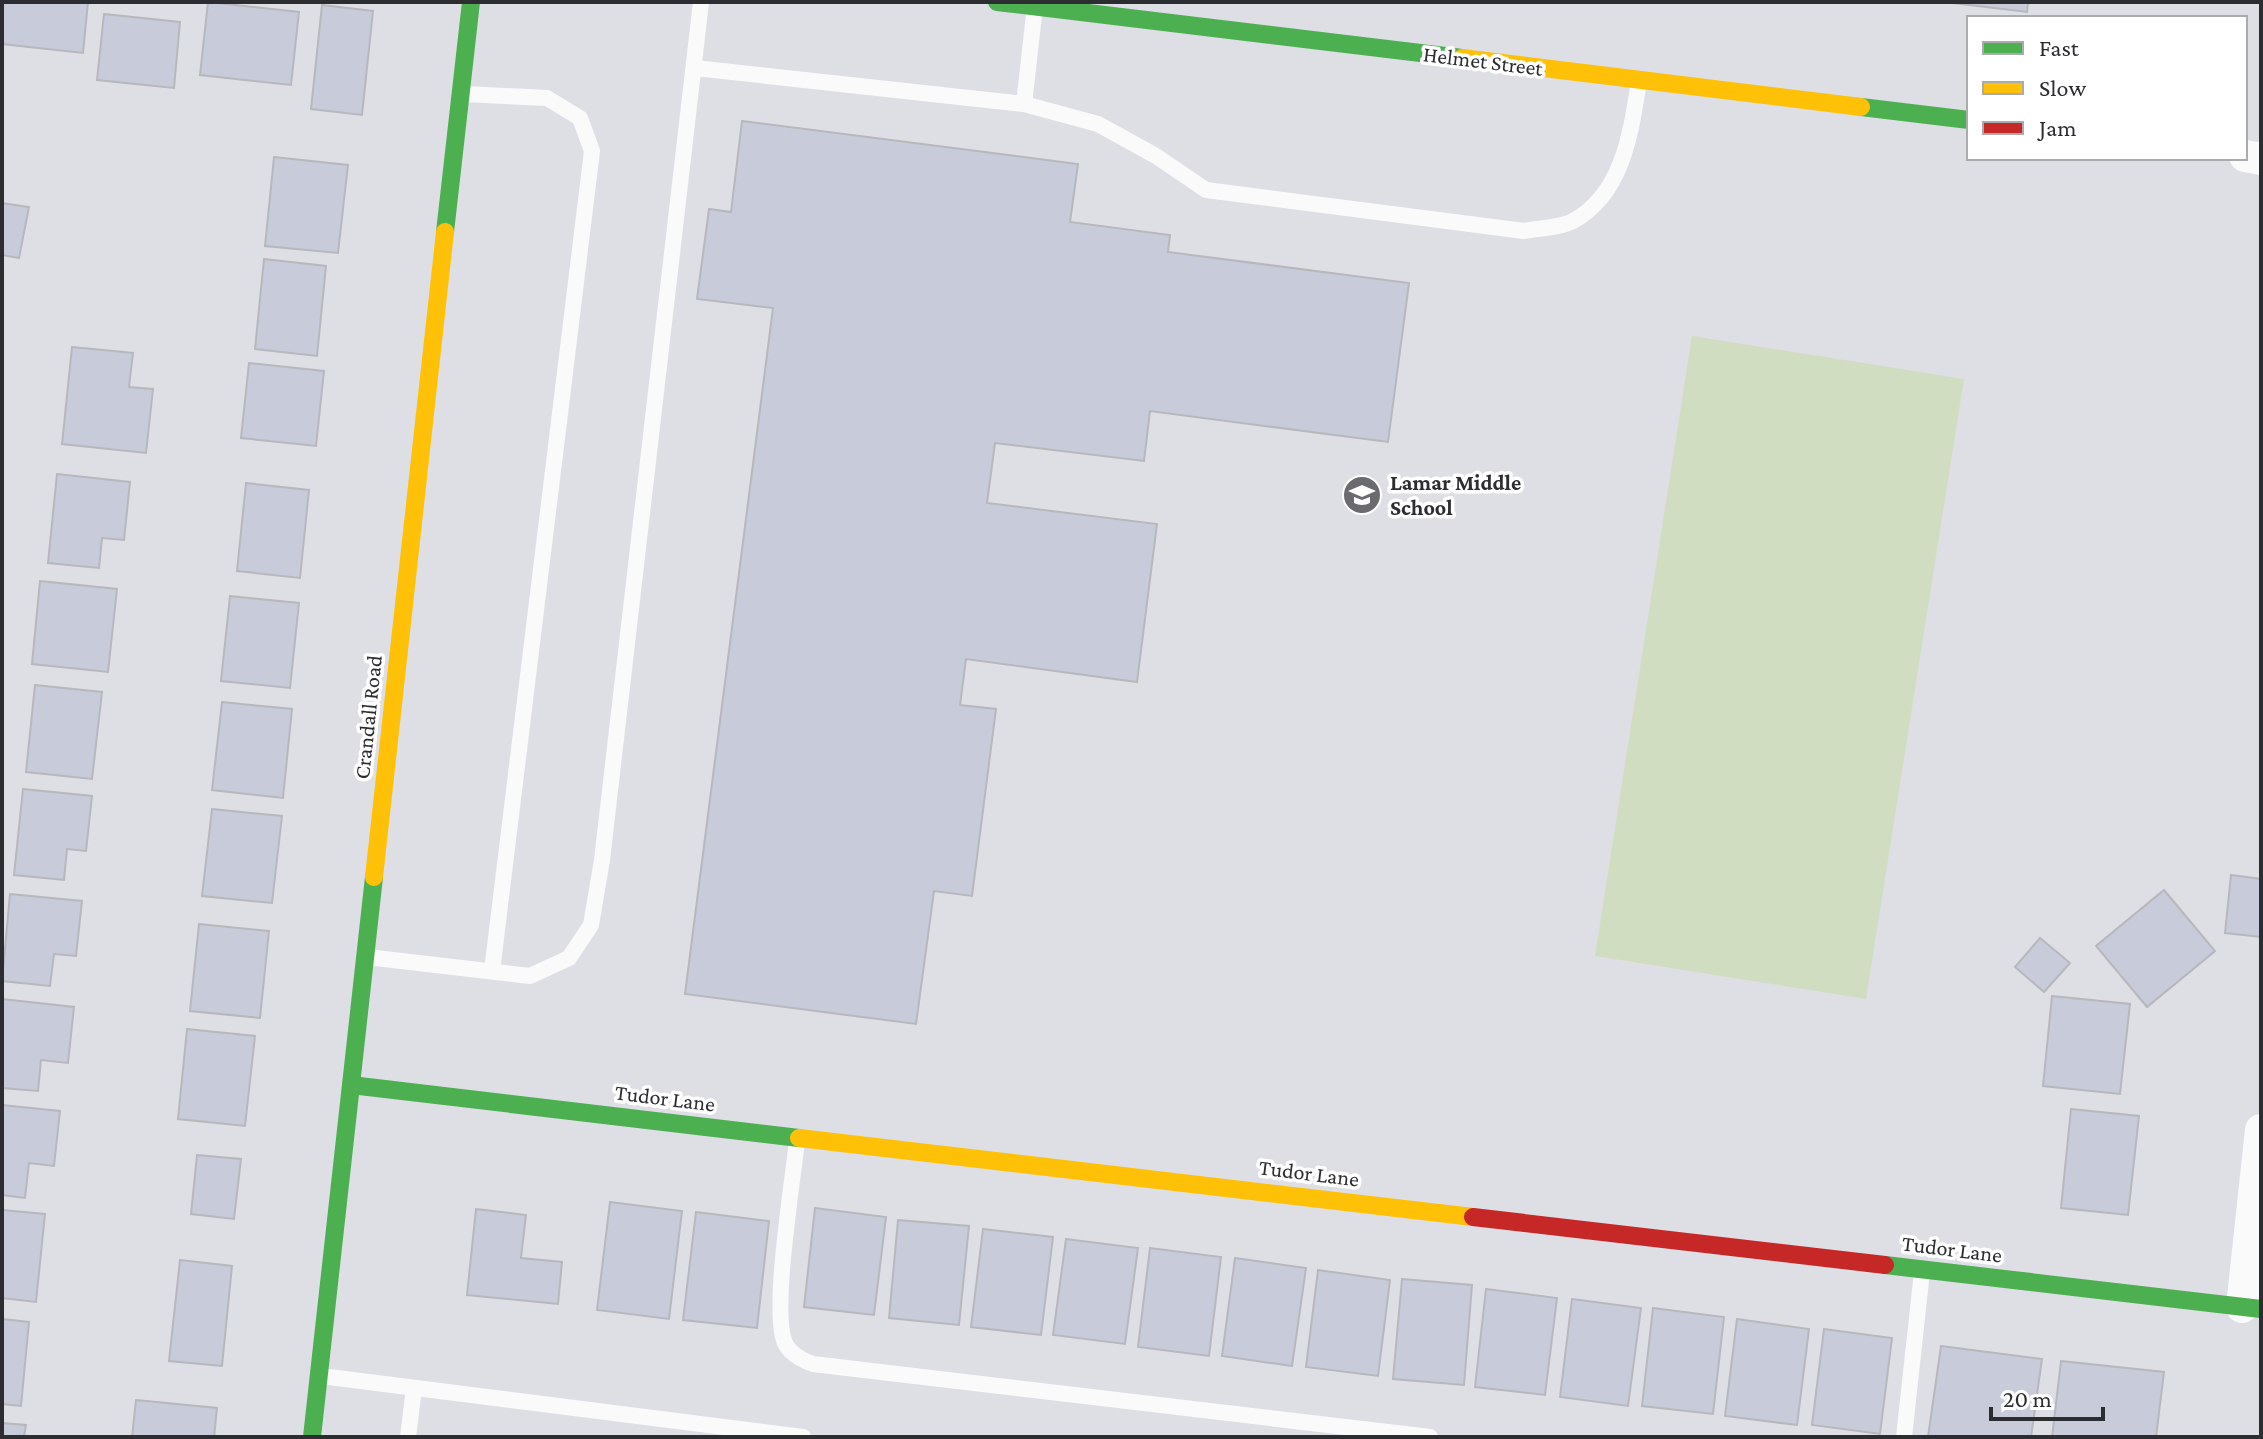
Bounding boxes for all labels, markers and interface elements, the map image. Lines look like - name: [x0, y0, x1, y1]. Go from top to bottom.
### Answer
- legend: [1967, 16, 2247, 160]
- text: Fast: [2039, 34, 2080, 61]
- street label: Helmet Street: [1422, 41, 1545, 81]
- text: Slow: [2039, 74, 2086, 101]
- text: Jam: [2037, 114, 2077, 141]
- place label: Lamar Middle School: [1390, 470, 1521, 520]
- school or university icon: Lamar Middle School: [1341, 474, 1383, 516]
- street label: Crandall Road: [349, 653, 387, 780]
- street label: Tudor Lane: [614, 1079, 716, 1117]
- street label: Tudor Lane: [1258, 1154, 1360, 1192]
- street label: Tudor Lane: [1901, 1230, 2003, 1268]
- scale bar: [1991, 1371, 2103, 1421]
- text: 20 m: [2003, 1385, 2052, 1412]

